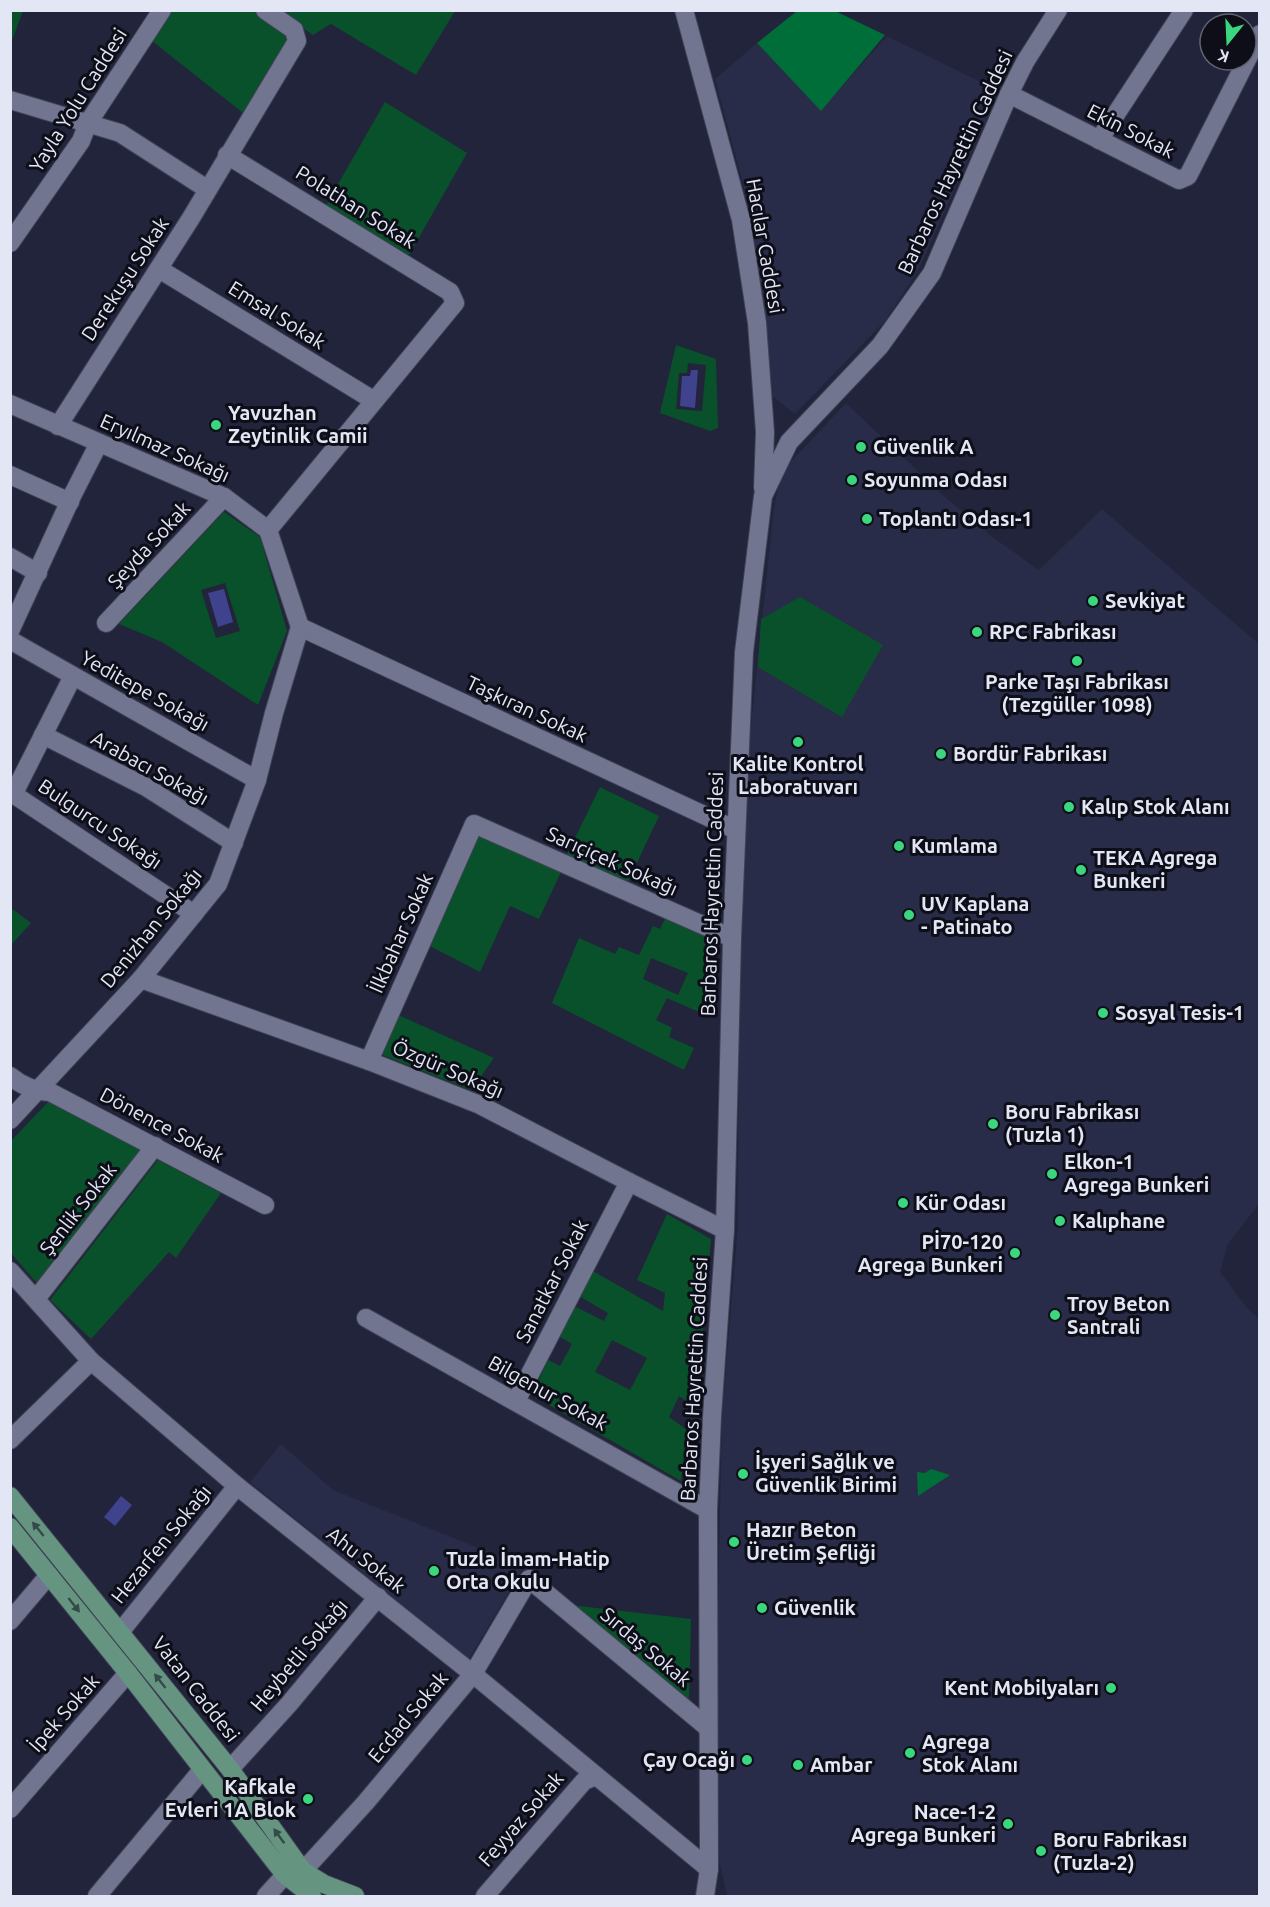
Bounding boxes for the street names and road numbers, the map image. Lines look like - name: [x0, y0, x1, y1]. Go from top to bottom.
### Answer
- street label: Yayla Yolu Caddesi: [24, 24, 131, 176]
- street label: Barbaros Hayrettin Caddesi: [892, 46, 1017, 278]
- street label: Ekin Sokak: [1084, 99, 1179, 162]
- street label: Polathan Sokak: [292, 160, 421, 253]
- street label: Hacılar Caddesi: [742, 177, 789, 315]
- street label: Derekuşu Sokak: [76, 213, 173, 345]
- street label: Emsal Sokak: [225, 276, 330, 353]
- street label: Eryılmaz Sokağı: [97, 409, 233, 486]
- street label: Şeyda Sokak: [103, 496, 195, 593]
- street label: Yeditepe Sokağı: [77, 646, 214, 735]
- street label: Taşkıran Sokak: [463, 670, 591, 747]
- street label: Arabacı Sokağı: [88, 726, 213, 809]
- street label: Barbaros Hayrettin Caddesi: [696, 771, 727, 1017]
- street label: Bulgurcu Sokağı: [34, 774, 166, 873]
- street label: Sarıçiçek Sokağı: [543, 821, 681, 900]
- street label: Denizhan Sokağı: [95, 863, 206, 992]
- street label: İlkbahar Sokak: [364, 869, 437, 996]
- street label: Özgür Sokağı: [389, 1035, 507, 1102]
- street label: Dönence Sokak: [96, 1082, 228, 1167]
- street label: Şenlik Sokak: [35, 1158, 121, 1259]
- street label: Sanatkar Sokak: [511, 1215, 593, 1346]
- street label: Barbaros Hayrettin Caddesi: [676, 1256, 711, 1502]
- street label: Bilgenur Sokak: [485, 1350, 612, 1435]
- street label: Hezarfen Sokağı: [106, 1480, 215, 1607]
- street label: Ahu Sokak: [323, 1522, 410, 1597]
- street label: Heybetli Sokağı: [245, 1594, 352, 1715]
- street label: Sırdaş Sokak: [596, 1602, 696, 1691]
- street label: Vatan Caddesi: [148, 1631, 245, 1746]
- street label: Ecdad Sokak: [363, 1667, 452, 1767]
- street label: İpek Sokak: [24, 1669, 104, 1756]
- street label: Feyyaz Sokak: [473, 1767, 568, 1871]

